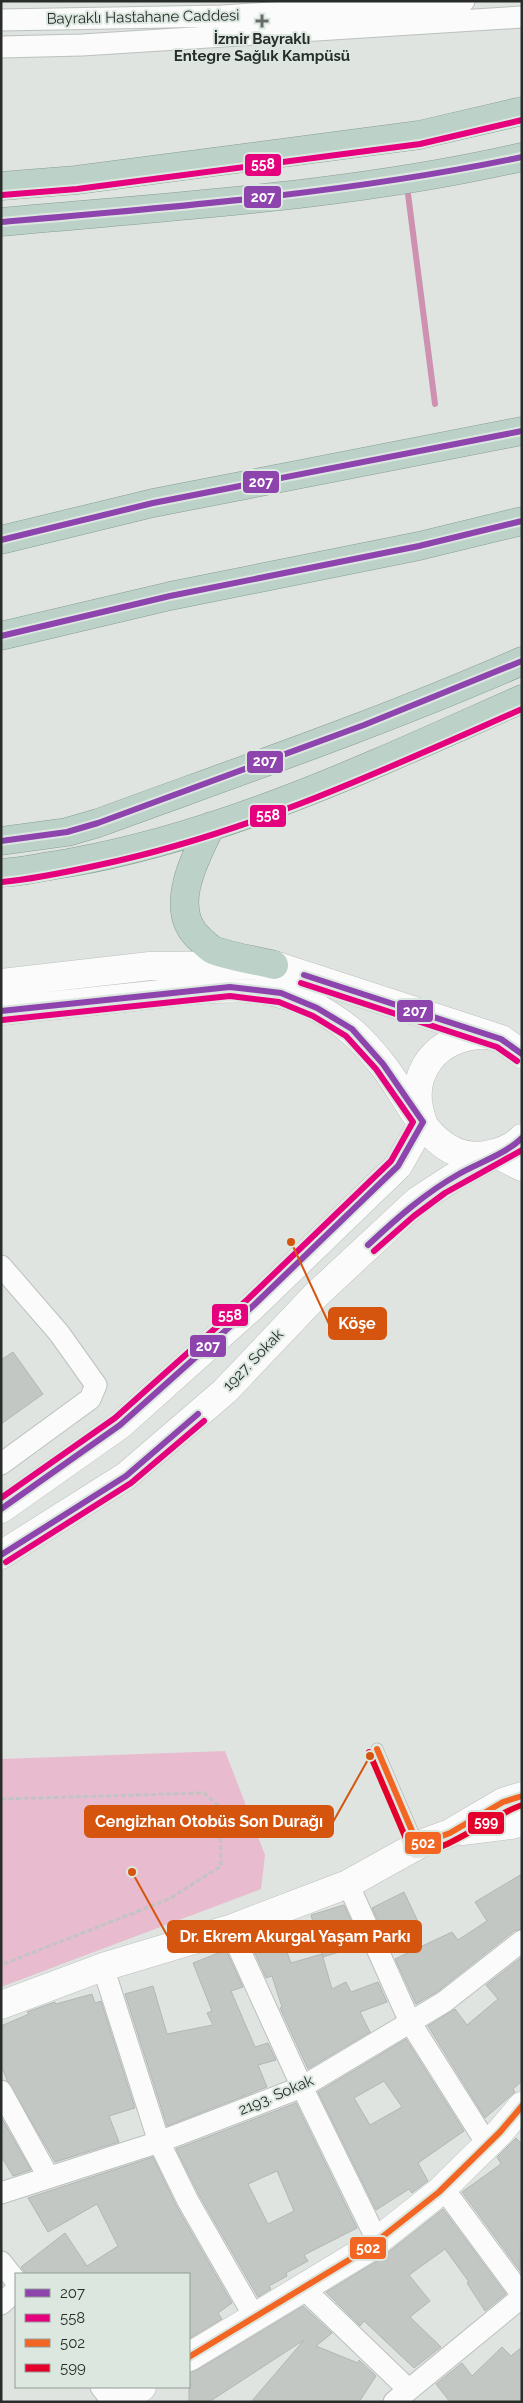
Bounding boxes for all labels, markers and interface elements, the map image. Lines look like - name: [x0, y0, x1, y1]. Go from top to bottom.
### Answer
- street label: Bayraklı Hastahane Caddesi: [46, 6, 240, 28]
- marker: İzmir Bayraklı Entegre Sağlık Kampüsü: [255, 14, 269, 28]
- place label: İzmir Bayraklı Entegre Sağlık Kampüsü: [174, 30, 350, 65]
- line badge: 558: [244, 153, 282, 177]
- text: 558: [251, 156, 275, 172]
- line badge: 207: [243, 185, 282, 209]
- text: 207: [251, 189, 275, 205]
- line badge: 207: [242, 470, 280, 494]
- text: 207: [249, 474, 273, 490]
- line badge: 207: [246, 750, 284, 774]
- text: 207: [253, 753, 277, 769]
- line badge: 558: [249, 804, 287, 828]
- text: 558: [256, 807, 280, 823]
- line badge: 207: [396, 999, 434, 1023]
- text: 207: [403, 1003, 427, 1019]
- line badge: 558: [211, 1303, 249, 1327]
- text: 558: [218, 1307, 242, 1323]
- callout: Köşe: [329, 1308, 386, 1339]
- text: Köşe: [338, 1314, 376, 1333]
- street label: 1927. Sokak: [219, 1325, 287, 1395]
- line badge: 207: [189, 1334, 227, 1358]
- text: 207: [196, 1338, 220, 1354]
- callout: Cengizhan Otobüs Son Durağı: [85, 1806, 333, 1837]
- line badge: 599: [467, 1811, 505, 1835]
- text: Cengizhan Otobüs Son Durağı: [95, 1812, 323, 1831]
- text: 599: [474, 1814, 498, 1830]
- line badge: 502: [404, 1831, 442, 1855]
- text: 502: [411, 1835, 435, 1851]
- callout: Dr. Ekrem Akurgal Yaşam Parkı: [168, 1921, 421, 1952]
- text: Dr. Ekrem Akurgal Yaşam Parkı: [179, 1927, 411, 1946]
- street label: 2193. Sokak: [236, 2071, 316, 2119]
- line badge: 502: [349, 2236, 387, 2260]
- text: 502: [356, 2240, 380, 2256]
- legend: [15, 2273, 190, 2388]
- text: 207: [60, 2284, 85, 2302]
- text: 558: [60, 2309, 85, 2327]
- text: 502: [60, 2334, 85, 2352]
- text: 599: [60, 2359, 86, 2377]

